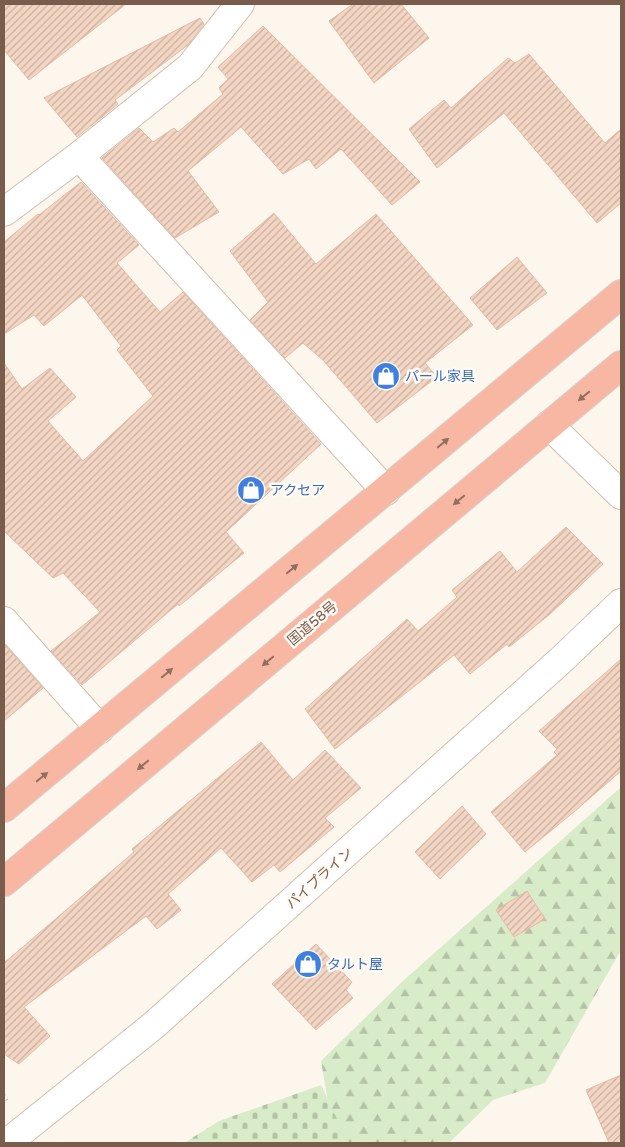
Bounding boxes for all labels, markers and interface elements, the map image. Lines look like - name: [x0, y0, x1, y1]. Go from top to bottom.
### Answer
- shop icon: パール家具: [371, 361, 401, 391]
- place label: パール家具: [405, 368, 475, 385]
- one-way arrow: [578, 391, 591, 402]
- one-way arrow: [437, 437, 450, 448]
- shop icon: アクセア: [236, 475, 266, 505]
- place label: アクセア: [270, 482, 325, 499]
- one-way arrow: [453, 495, 466, 506]
- one-way arrow: [285, 564, 298, 575]
- street label: 国道58号: [284, 598, 341, 649]
- one-way arrow: [262, 655, 274, 667]
- one-way arrow: [160, 668, 173, 679]
- one-way arrow: [137, 760, 150, 771]
- one-way arrow: [35, 771, 48, 782]
- street label: パイプライン: [282, 844, 356, 913]
- shop icon: タルト屋: [293, 949, 323, 979]
- place label: タルト屋: [327, 956, 383, 973]

